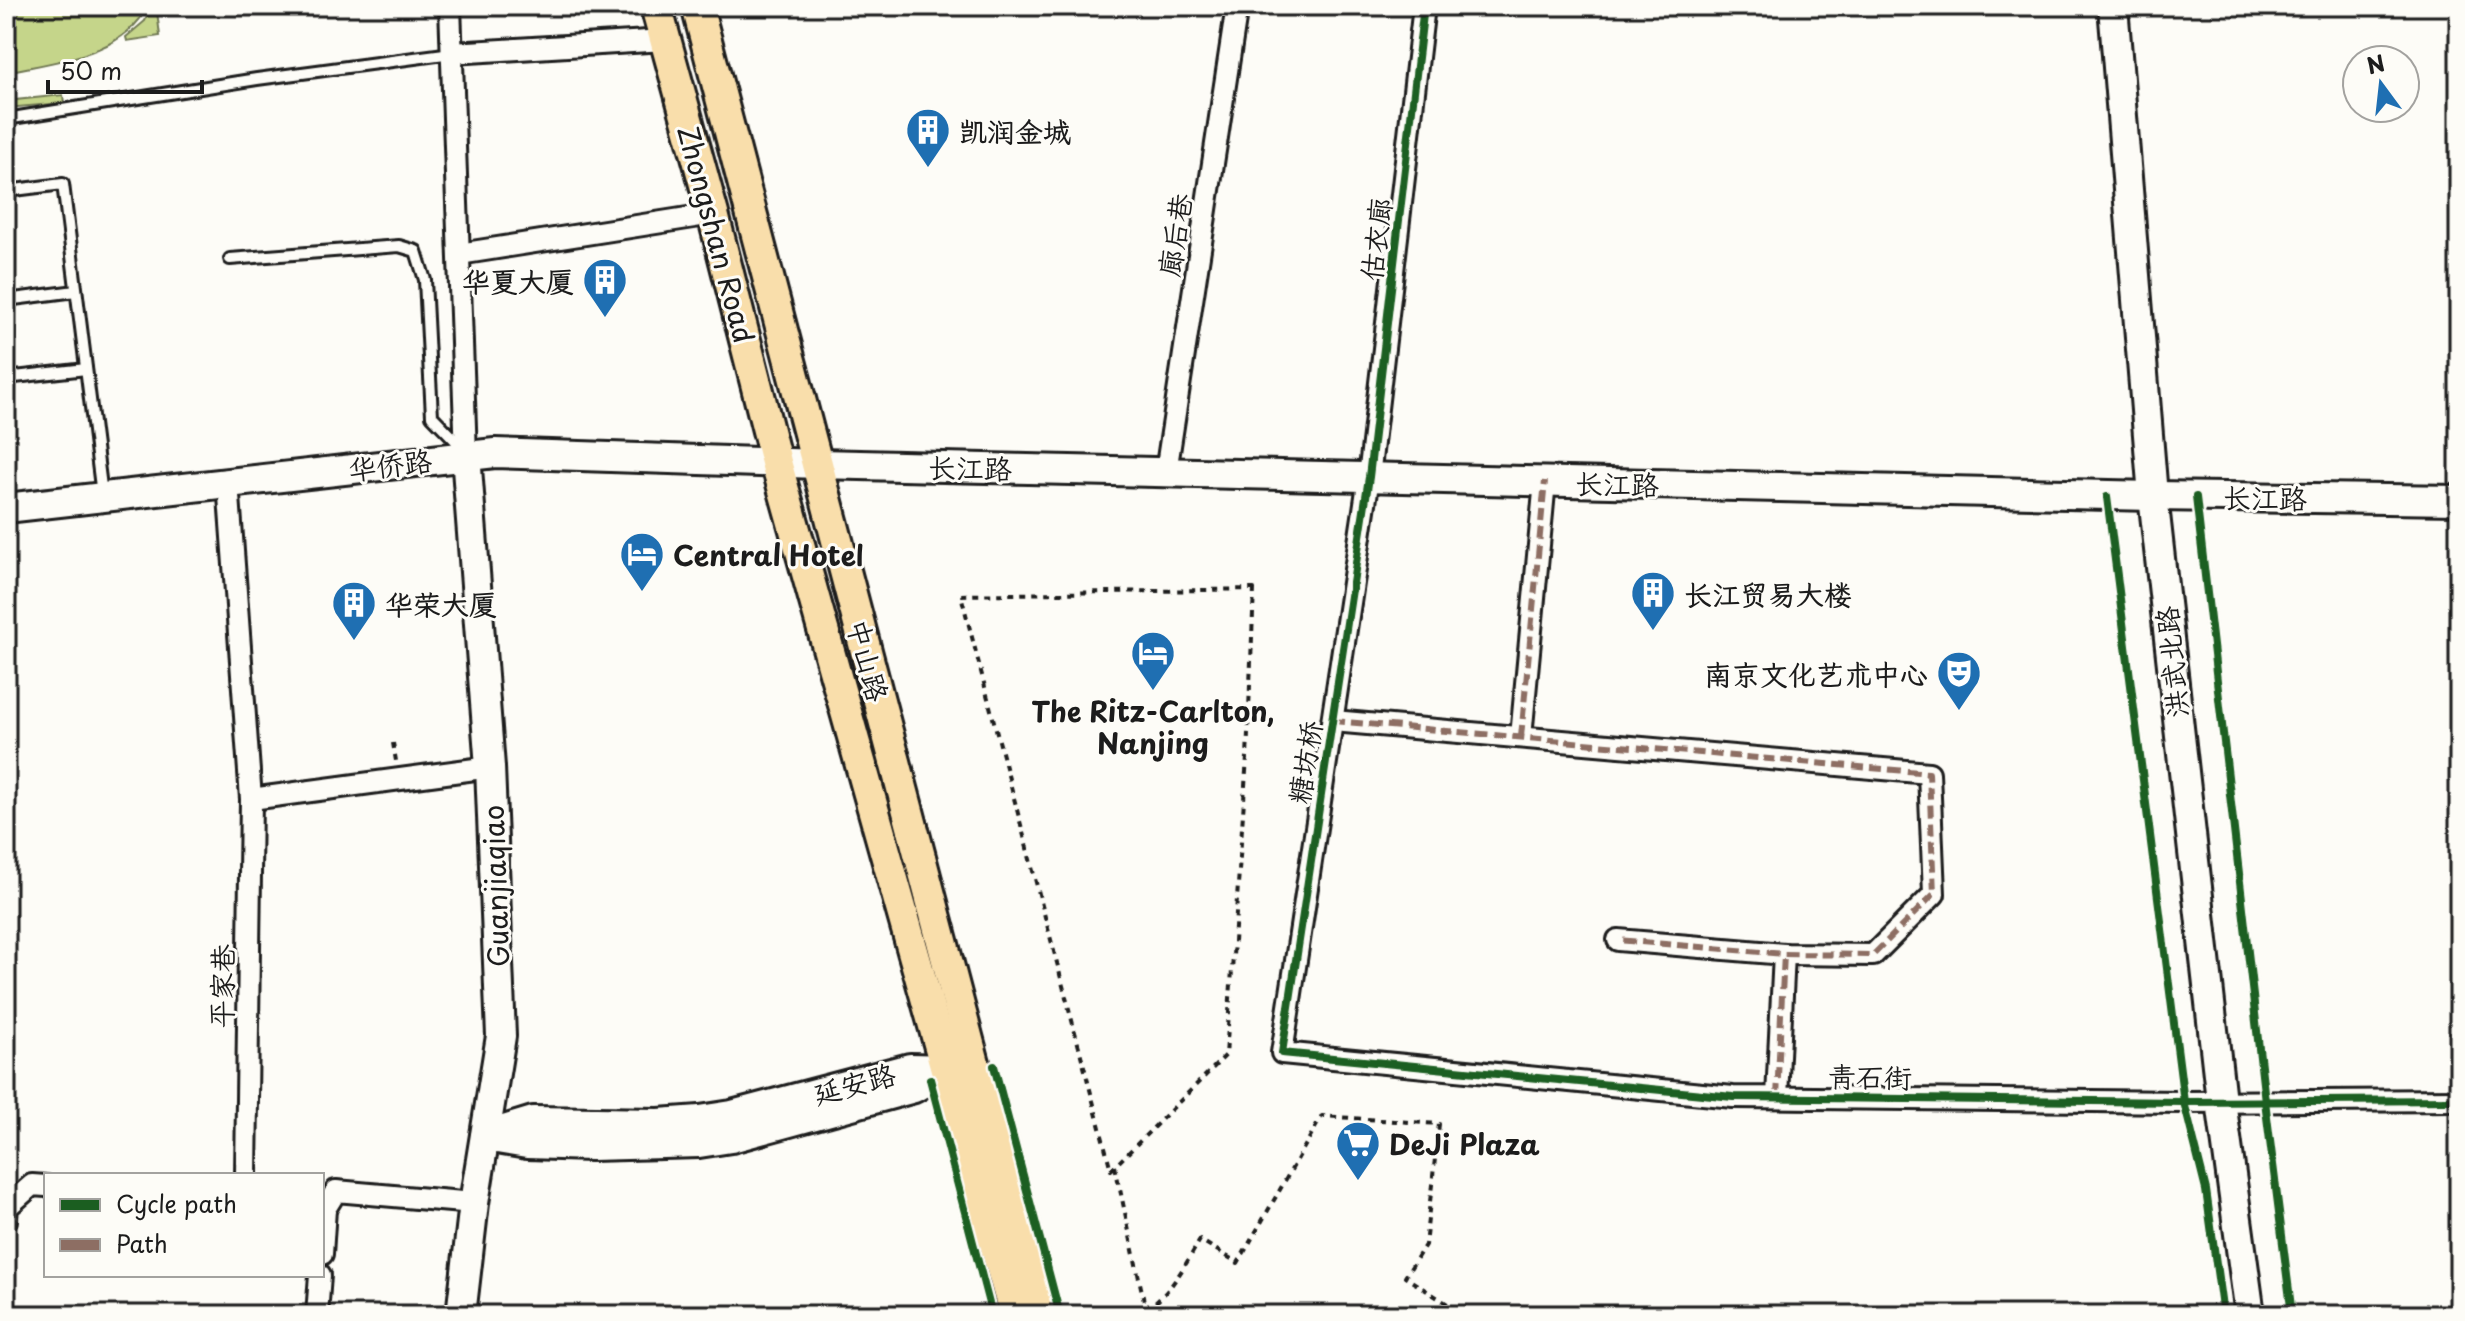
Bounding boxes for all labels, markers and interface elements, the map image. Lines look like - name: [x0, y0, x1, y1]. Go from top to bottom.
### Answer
- scale bar: [48, 44, 202, 94]
- north arrow: [2341, 44, 2421, 124]
- text: N: [2363, 45, 2388, 81]
- text: 50 m: [60, 52, 122, 88]
- building icon: 凯润金城: [904, 106, 952, 169]
- place label: 凯润金城: [959, 109, 1071, 152]
- street label: Zhongshan Road: [667, 120, 767, 348]
- street label: 廊后巷: [1146, 189, 1202, 280]
- street label: 估衣廊: [1349, 195, 1401, 283]
- building icon: 华夏大厦: [581, 256, 629, 319]
- place label: 华夏大厦: [462, 259, 574, 302]
- street label: 华侨路: [346, 438, 434, 490]
- street label: 长江路: [928, 445, 1012, 489]
- street label: 长江路: [1575, 461, 1659, 505]
- street label: 长江路: [2223, 475, 2307, 519]
- hotel icon: Central Hotel: [618, 530, 666, 593]
- place label: Central Hotel: [673, 533, 864, 576]
- building icon: 长江贸易大楼: [1629, 569, 1677, 632]
- place label: 长江贸易大楼: [1684, 572, 1852, 615]
- building icon: 华荣大厦: [330, 579, 378, 642]
- place label: 华荣大厦: [385, 582, 497, 625]
- street label: 洪武北路: [2144, 604, 2198, 720]
- street label: 中山路: [837, 614, 901, 706]
- hotel icon: The Ritz-Carlton, Nanjing: [1129, 629, 1177, 692]
- theatre icon: 南京文化艺术中心: [1935, 649, 1983, 712]
- place label: 南京文化艺术中心: [1704, 652, 1928, 695]
- place label: The Ritz-Carlton, Nanjing: [1031, 689, 1275, 764]
- street label: 糖坊桥: [1276, 717, 1332, 807]
- street label: Guanjiaqiao: [471, 804, 519, 968]
- street label: 平家巷: [199, 943, 243, 1028]
- street label: 延安路: [808, 1051, 900, 1115]
- street label: 青石街: [1828, 1054, 1912, 1098]
- supermarket icon: DeJi Plaza: [1334, 1119, 1382, 1182]
- place label: DeJi Plaza: [1389, 1122, 1540, 1165]
- legend: [44, 1173, 324, 1277]
- text: Cycle path: [116, 1185, 237, 1221]
- text: Path: [116, 1225, 168, 1261]

